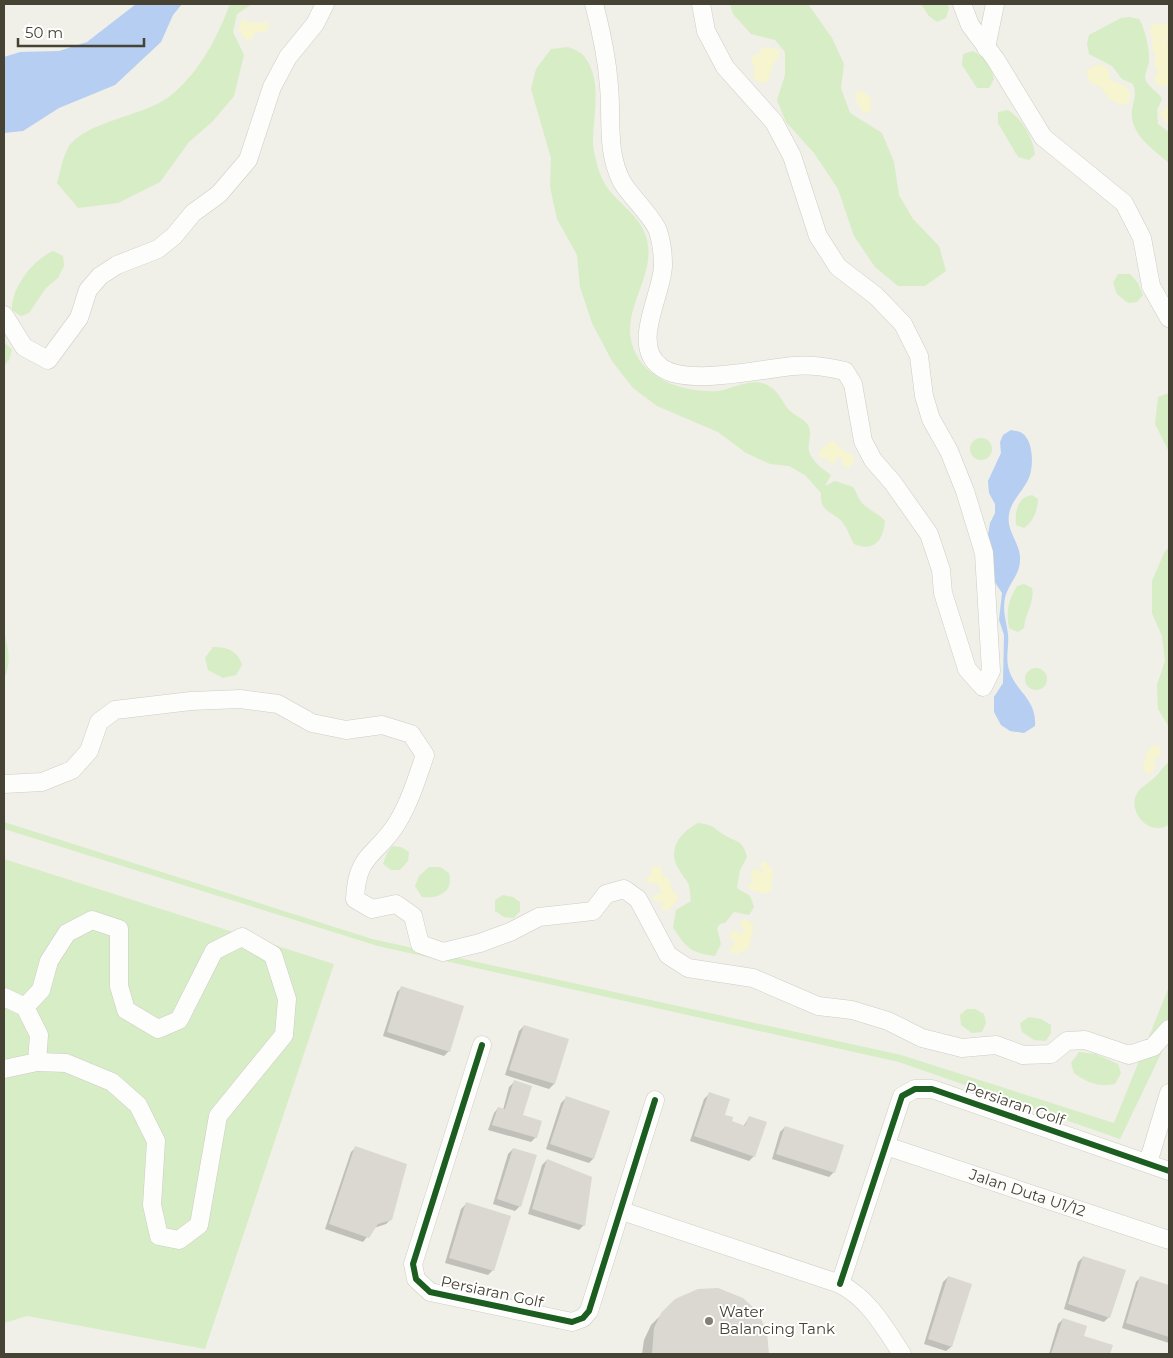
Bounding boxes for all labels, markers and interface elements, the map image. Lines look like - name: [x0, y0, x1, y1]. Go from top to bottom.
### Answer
- scale bar: [18, 15, 144, 47]
- text: 50 m: [25, 23, 63, 42]
- street label: Persiaran Golf: [963, 1078, 1068, 1130]
- street label: Jalan Duta U1/12: [966, 1164, 1088, 1221]
- street label: Persiaran Golf: [439, 1271, 546, 1312]
- place label: Water Balancing Tank: [719, 1302, 835, 1338]
- marker: Water Balancing Tank: [703, 1315, 715, 1327]

